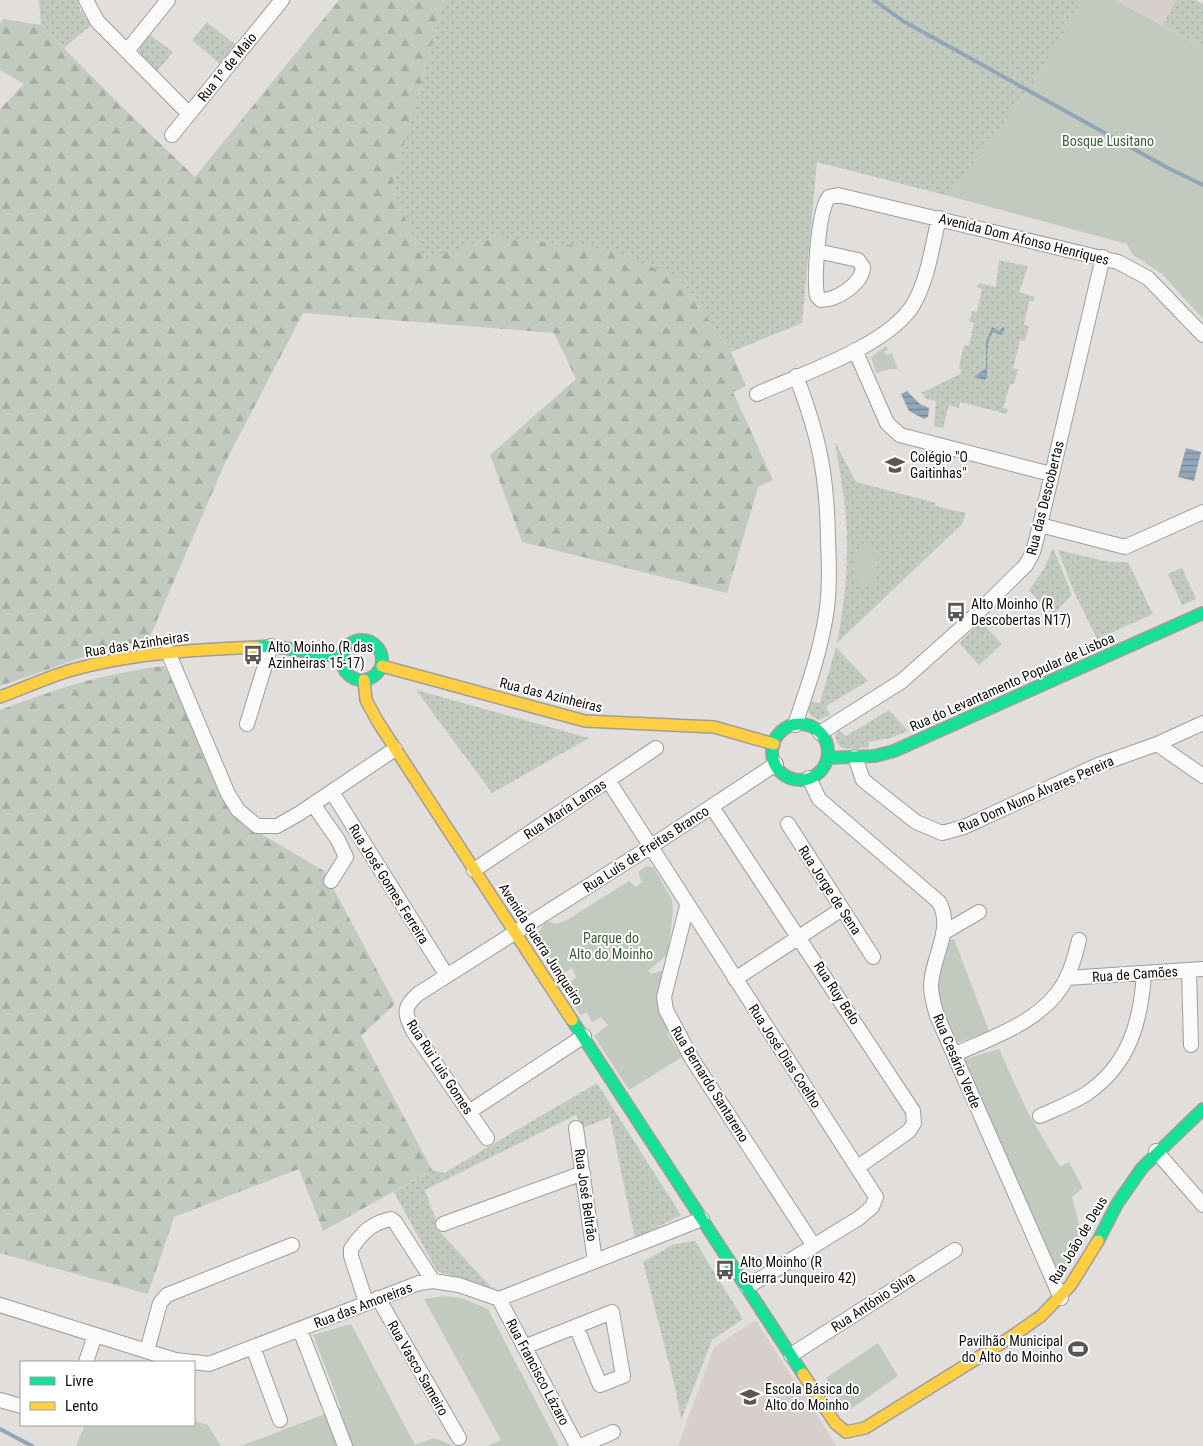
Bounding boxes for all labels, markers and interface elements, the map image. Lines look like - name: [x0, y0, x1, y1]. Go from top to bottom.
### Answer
- street label: Rua 1º de Maio: [194, 29, 260, 105]
- park label: Bosque Lusitano: [1062, 133, 1154, 149]
- street label: Avenida Dom Afonso Henriques: [937, 210, 1111, 268]
- street label: Rua das Descobertas: [1023, 439, 1067, 557]
- place label: Colégio "O Gaitinhas": [910, 449, 968, 481]
- school or university icon: Colégio "O Gaitinhas": [884, 454, 906, 476]
- place label: Alto Moinho (R Descobertas N17): [971, 596, 1071, 629]
- bus stop icon: Alto Moinho (R Descobertas N17): [945, 601, 967, 623]
- street label: Rua das Azinheiras: [84, 628, 190, 660]
- street label: Rua do Levantamento Popular de Lisboa: [907, 630, 1117, 734]
- place label: Alto Moinho (R das Azinheiras 15-17): [268, 639, 373, 672]
- bus stop icon: Alto Moinho (R das Azinheiras 15-17): [242, 644, 264, 666]
- street label: Rua das Azinheiras: [498, 675, 604, 715]
- street label: Rua Dom Nuno Álvares Pereira: [955, 752, 1116, 836]
- street label: Rua Maria Lamas: [521, 776, 609, 842]
- street label: Rua Luís de Freitas Branco: [580, 802, 712, 896]
- street label: Rua José Gomes Ferreira: [346, 821, 432, 947]
- street label: Rua Jorge de Sena: [795, 843, 865, 937]
- street label: Avenida Guerra Junqueiro: [496, 880, 586, 1008]
- park label: Parque do Alto do Moinho: [569, 930, 653, 962]
- street label: Rua Ruy Belo: [811, 959, 863, 1027]
- street label: Rua de Camões: [1092, 963, 1178, 985]
- street label: Rua José Dias Coelho: [746, 1001, 824, 1111]
- street label: Rua Cesário Verde: [930, 1011, 984, 1111]
- street label: Rua Rui Luis Gomes: [403, 1017, 477, 1117]
- street label: Rua Bernardo Santareno: [668, 1023, 752, 1145]
- street label: Rua José Beltrão: [572, 1148, 600, 1242]
- street label: Rua João de Deus: [1046, 1193, 1110, 1287]
- place label: Alto Moinho (R Guerra Junqueiro 42): [740, 1254, 856, 1287]
- bus stop icon: Alto Moinho (R Guerra Junqueiro 42): [714, 1259, 736, 1281]
- street label: Rua António Silva: [828, 1269, 918, 1335]
- street label: Rua das Amoreiras: [312, 1279, 414, 1331]
- street label: Rua Francisco Lázaro: [503, 1316, 573, 1428]
- street label: Rua Vasco Sameiro: [384, 1318, 452, 1418]
- place label: Pavilhão Municipal do Alto do Moinho: [959, 1333, 1063, 1365]
- sports icon: Pavilhão Municipal do Alto do Moinho: [1067, 1338, 1089, 1360]
- legend: [20, 1361, 195, 1426]
- text: Livre: [65, 1372, 93, 1390]
- place label: Escola Básica do Alto do Moinho: [765, 1381, 859, 1413]
- school or university icon: Escola Básica do Alto do Moinho: [739, 1386, 761, 1408]
- text: Lento: [65, 1397, 98, 1415]

